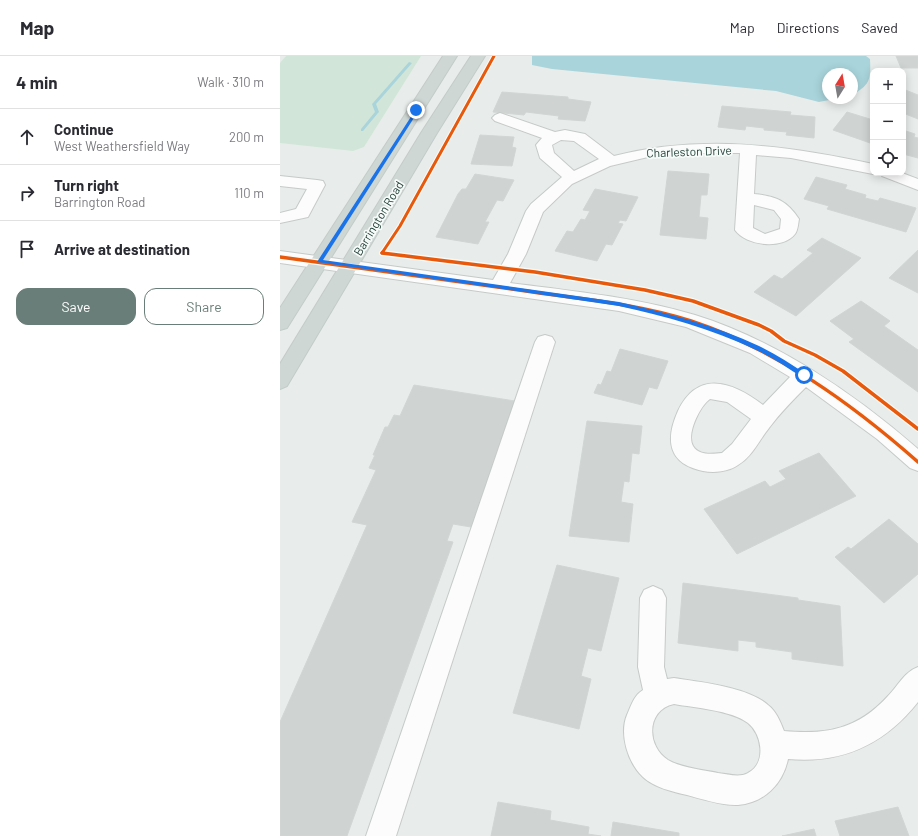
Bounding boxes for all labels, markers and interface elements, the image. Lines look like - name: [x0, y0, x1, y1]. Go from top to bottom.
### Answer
- text: Map: [20, 16, 54, 39]
- text: Map: [730, 19, 755, 36]
- text: Directions: [777, 19, 839, 36]
- text: Saved: [861, 19, 898, 36]
- north arrow: [822, 68, 858, 104]
- map controls: [870, 68, 906, 176]
- button: +: [870, 68, 906, 104]
- text: 4 min: [16, 72, 58, 92]
- text: Walk · 310 m: [197, 74, 264, 90]
- route end: [407, 101, 425, 119]
- button: −: [870, 104, 906, 140]
- text: Continue: [54, 120, 114, 138]
- icon: ahead: [16, 126, 38, 148]
- text: 200 m: [229, 129, 264, 145]
- text: West Weathersfield Way: [54, 138, 190, 154]
- button: locate: [870, 140, 906, 176]
- street label: Charleston Drive: [646, 143, 732, 159]
- text: Turn right: [54, 176, 119, 194]
- street label: Barrington Road: [350, 178, 406, 258]
- icon: right: [16, 182, 38, 204]
- text: 110 m: [234, 185, 264, 201]
- text: Barrington Road: [54, 194, 145, 210]
- icon: arrive: [16, 238, 38, 260]
- text: Arrive at destination: [54, 240, 190, 258]
- button: Save: [16, 288, 136, 325]
- button: Share: [144, 288, 264, 325]
- route start: [795, 366, 813, 384]

